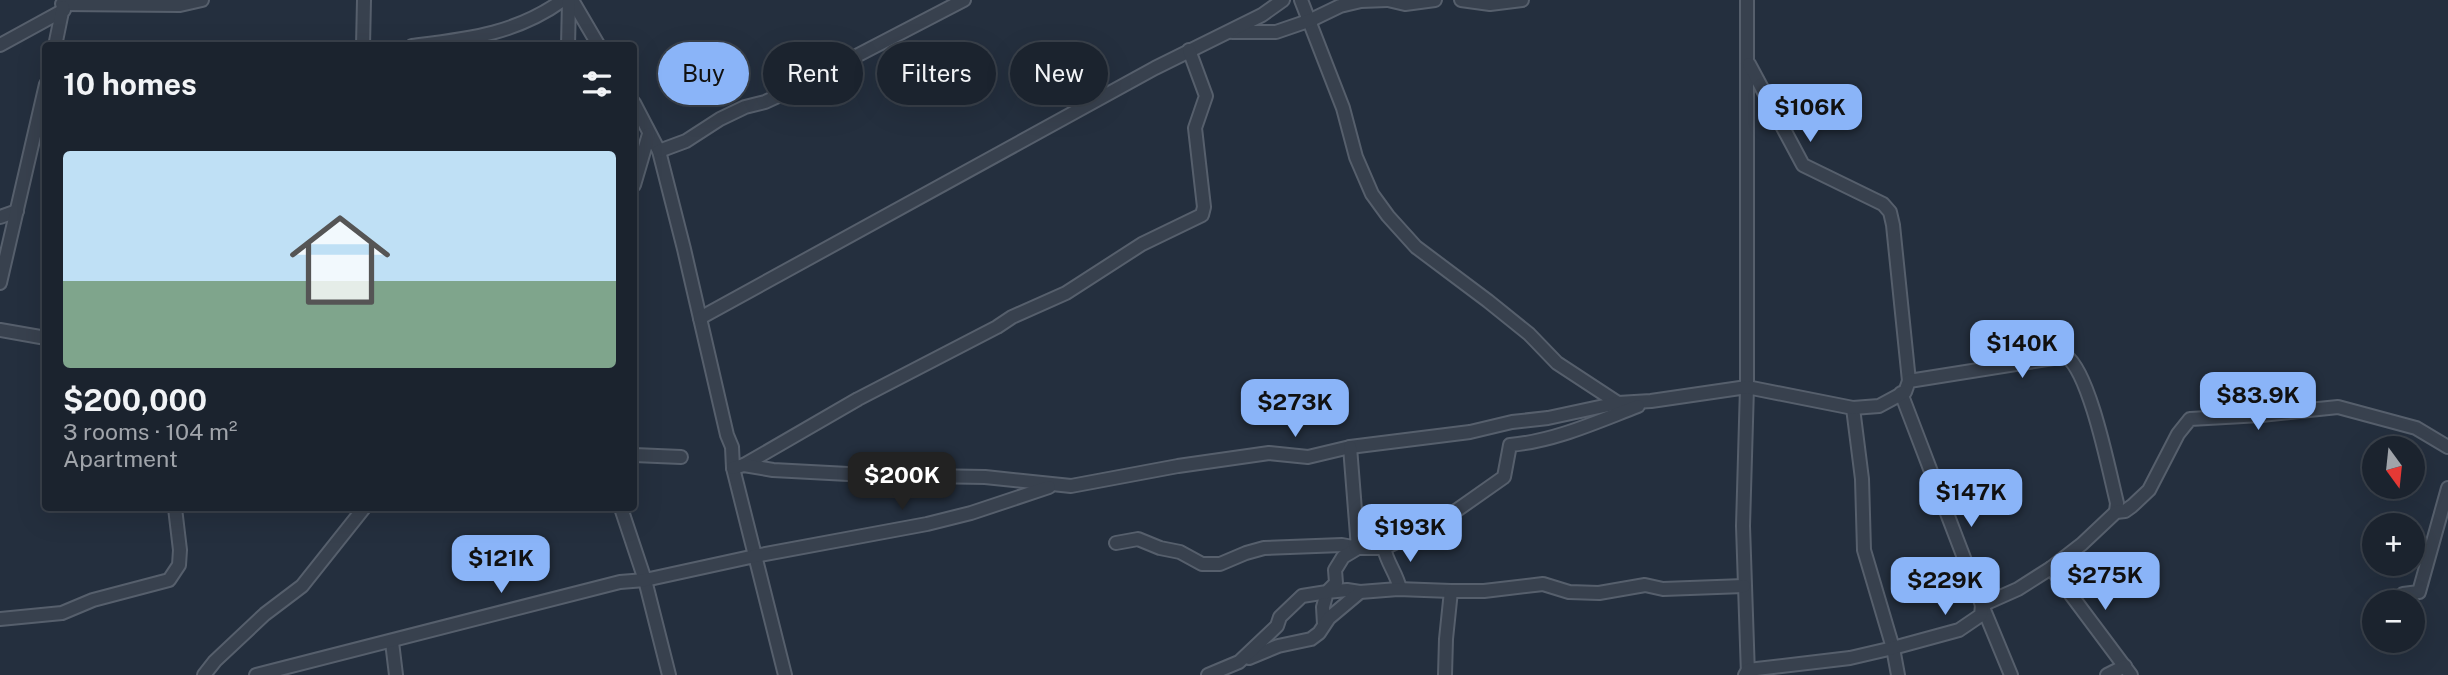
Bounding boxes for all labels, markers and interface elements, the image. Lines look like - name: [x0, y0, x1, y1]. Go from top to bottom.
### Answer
- chip: Buy: [658, 42, 749, 105]
- chip: Rent: [763, 42, 863, 105]
- chip: Filters: [877, 42, 996, 105]
- chip: New: [1010, 42, 1108, 105]
- icon: filters: [578, 65, 616, 103]
- text: 10 homes: [63, 66, 197, 102]
- pin: $106K: [1761, 85, 1859, 144]
- text: $106K: [1774, 93, 1846, 120]
- icon: home: [277, 197, 403, 323]
- pin: $140K: [1973, 320, 2071, 380]
- text: $140K: [1986, 329, 2058, 356]
- pin: $83.9K: [2201, 372, 2315, 432]
- pin: $273K: [1246, 380, 1344, 439]
- text: $83.9K: [2216, 381, 2300, 408]
- text: $200,000: [63, 382, 207, 418]
- text: $273K: [1257, 388, 1333, 415]
- text: 3 rooms · 104 m²: [63, 418, 237, 445]
- north arrow: [2362, 436, 2426, 499]
- map controls: [2362, 436, 2425, 653]
- text: Apartment: [63, 445, 178, 472]
- pin: $200K: [853, 452, 951, 512]
- text: $200K: [864, 461, 940, 488]
- pin: $147K: [1922, 470, 2020, 529]
- text: $147K: [1935, 478, 2007, 505]
- pin: $193K: [1361, 504, 1459, 564]
- text: $193K: [1374, 513, 1446, 540]
- button: +: [2362, 513, 2425, 576]
- pin: $121K: [452, 536, 550, 595]
- text: $121K: [468, 544, 534, 571]
- pin: $275K: [2056, 552, 2154, 612]
- pin: $229K: [1896, 558, 1994, 617]
- text: $275K: [2067, 561, 2143, 588]
- text: $229K: [1907, 566, 1983, 593]
- button: −: [2362, 590, 2425, 653]

